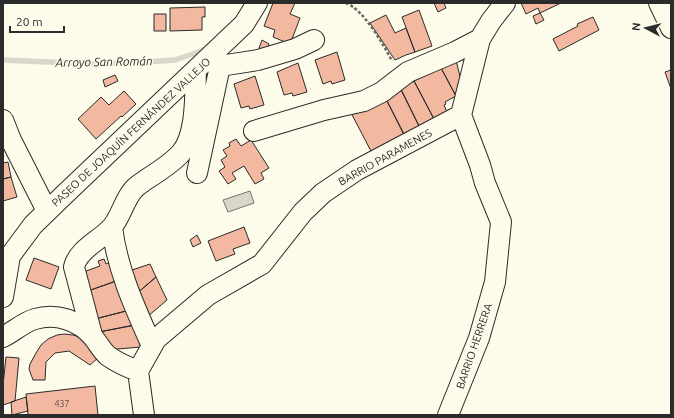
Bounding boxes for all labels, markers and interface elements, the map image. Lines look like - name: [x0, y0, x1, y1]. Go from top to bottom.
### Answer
- scale bar: [10, 8, 64, 34]
- north arrow: [626, 8, 666, 48]
- text: 20 m: [16, 15, 43, 28]
- text: N: [630, 22, 643, 32]
- street label: PASEO DE JOAQUÍN FERNÁNDEZ VALLEJO: [49, 54, 213, 209]
- water label: Arroyo San Román: [54, 54, 153, 69]
- street label: BARRIO PARAMENES: [336, 126, 434, 188]
- street label: BARRIO HERRERA: [454, 301, 495, 390]
- house number: 437: [54, 399, 70, 409]

